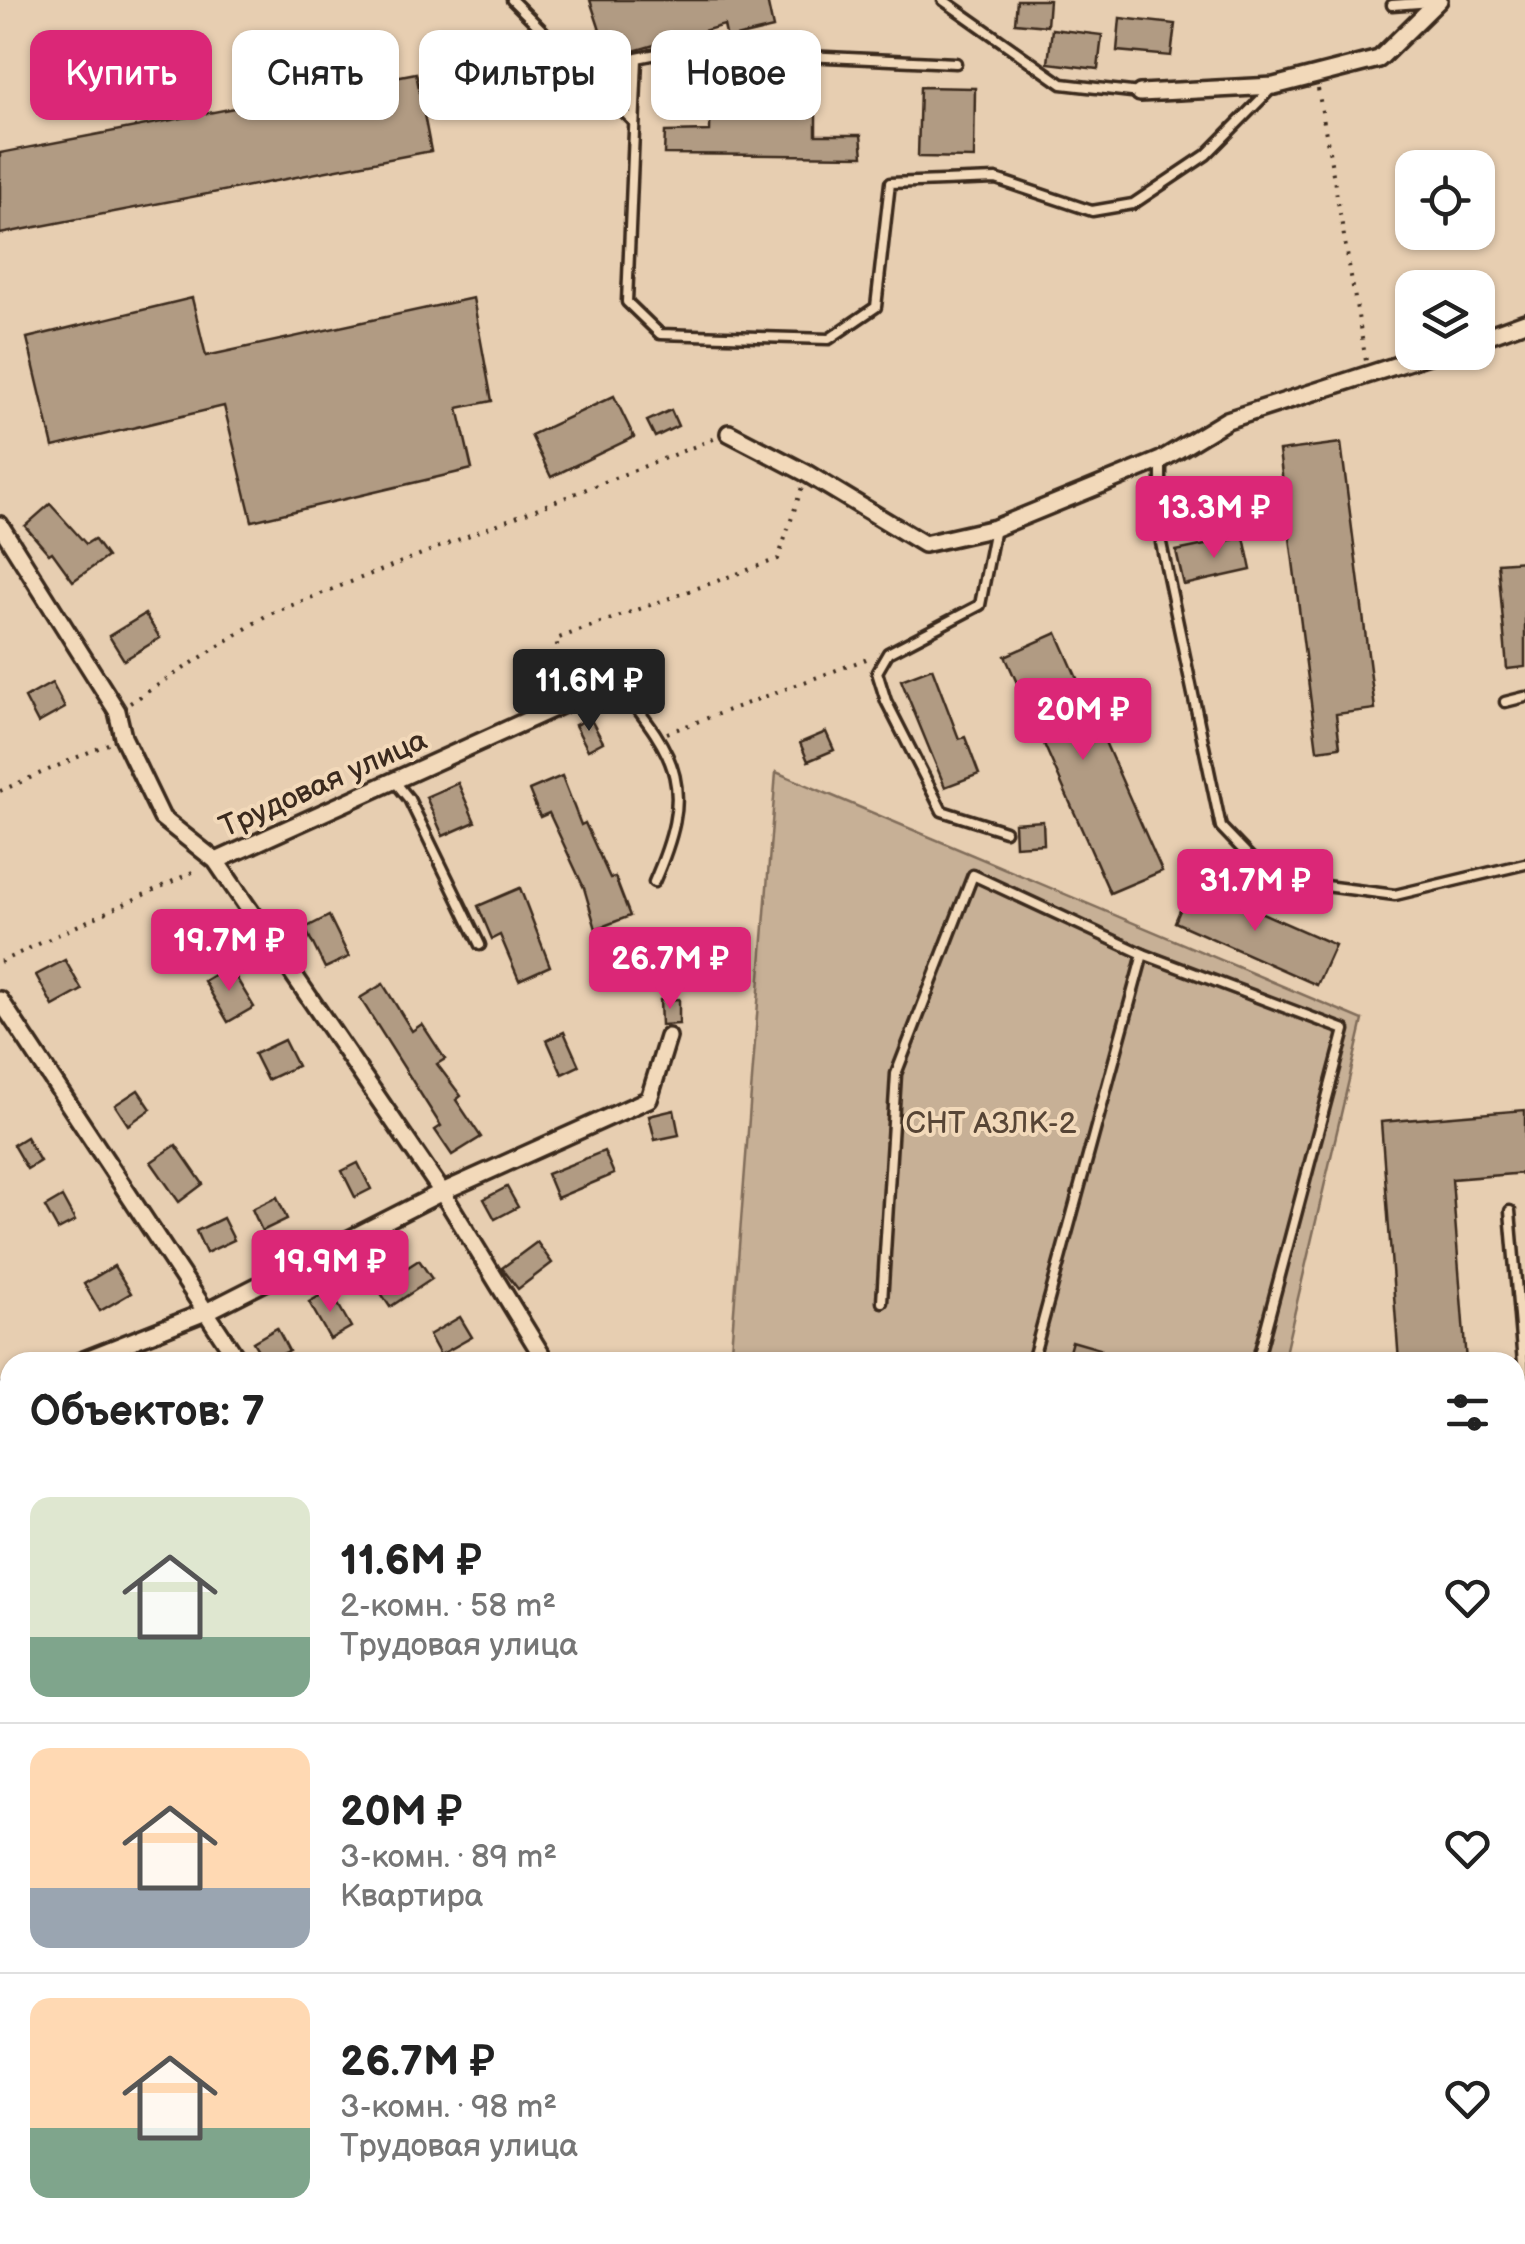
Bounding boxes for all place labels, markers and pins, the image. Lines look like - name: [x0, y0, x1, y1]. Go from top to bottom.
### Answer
- pin: 13.3M ₽: [1122, 476, 1306, 561]
- pin: 11.6M ₽: [497, 649, 681, 734]
- pin: 20M ₽: [1013, 678, 1153, 763]
- pin: 31.7M ₽: [1163, 849, 1347, 934]
- pin: 19.7M ₽: [137, 909, 321, 994]
- pin: 26.7M ₽: [578, 927, 762, 1012]
- pin: 19.9M ₽: [238, 1230, 422, 1315]

